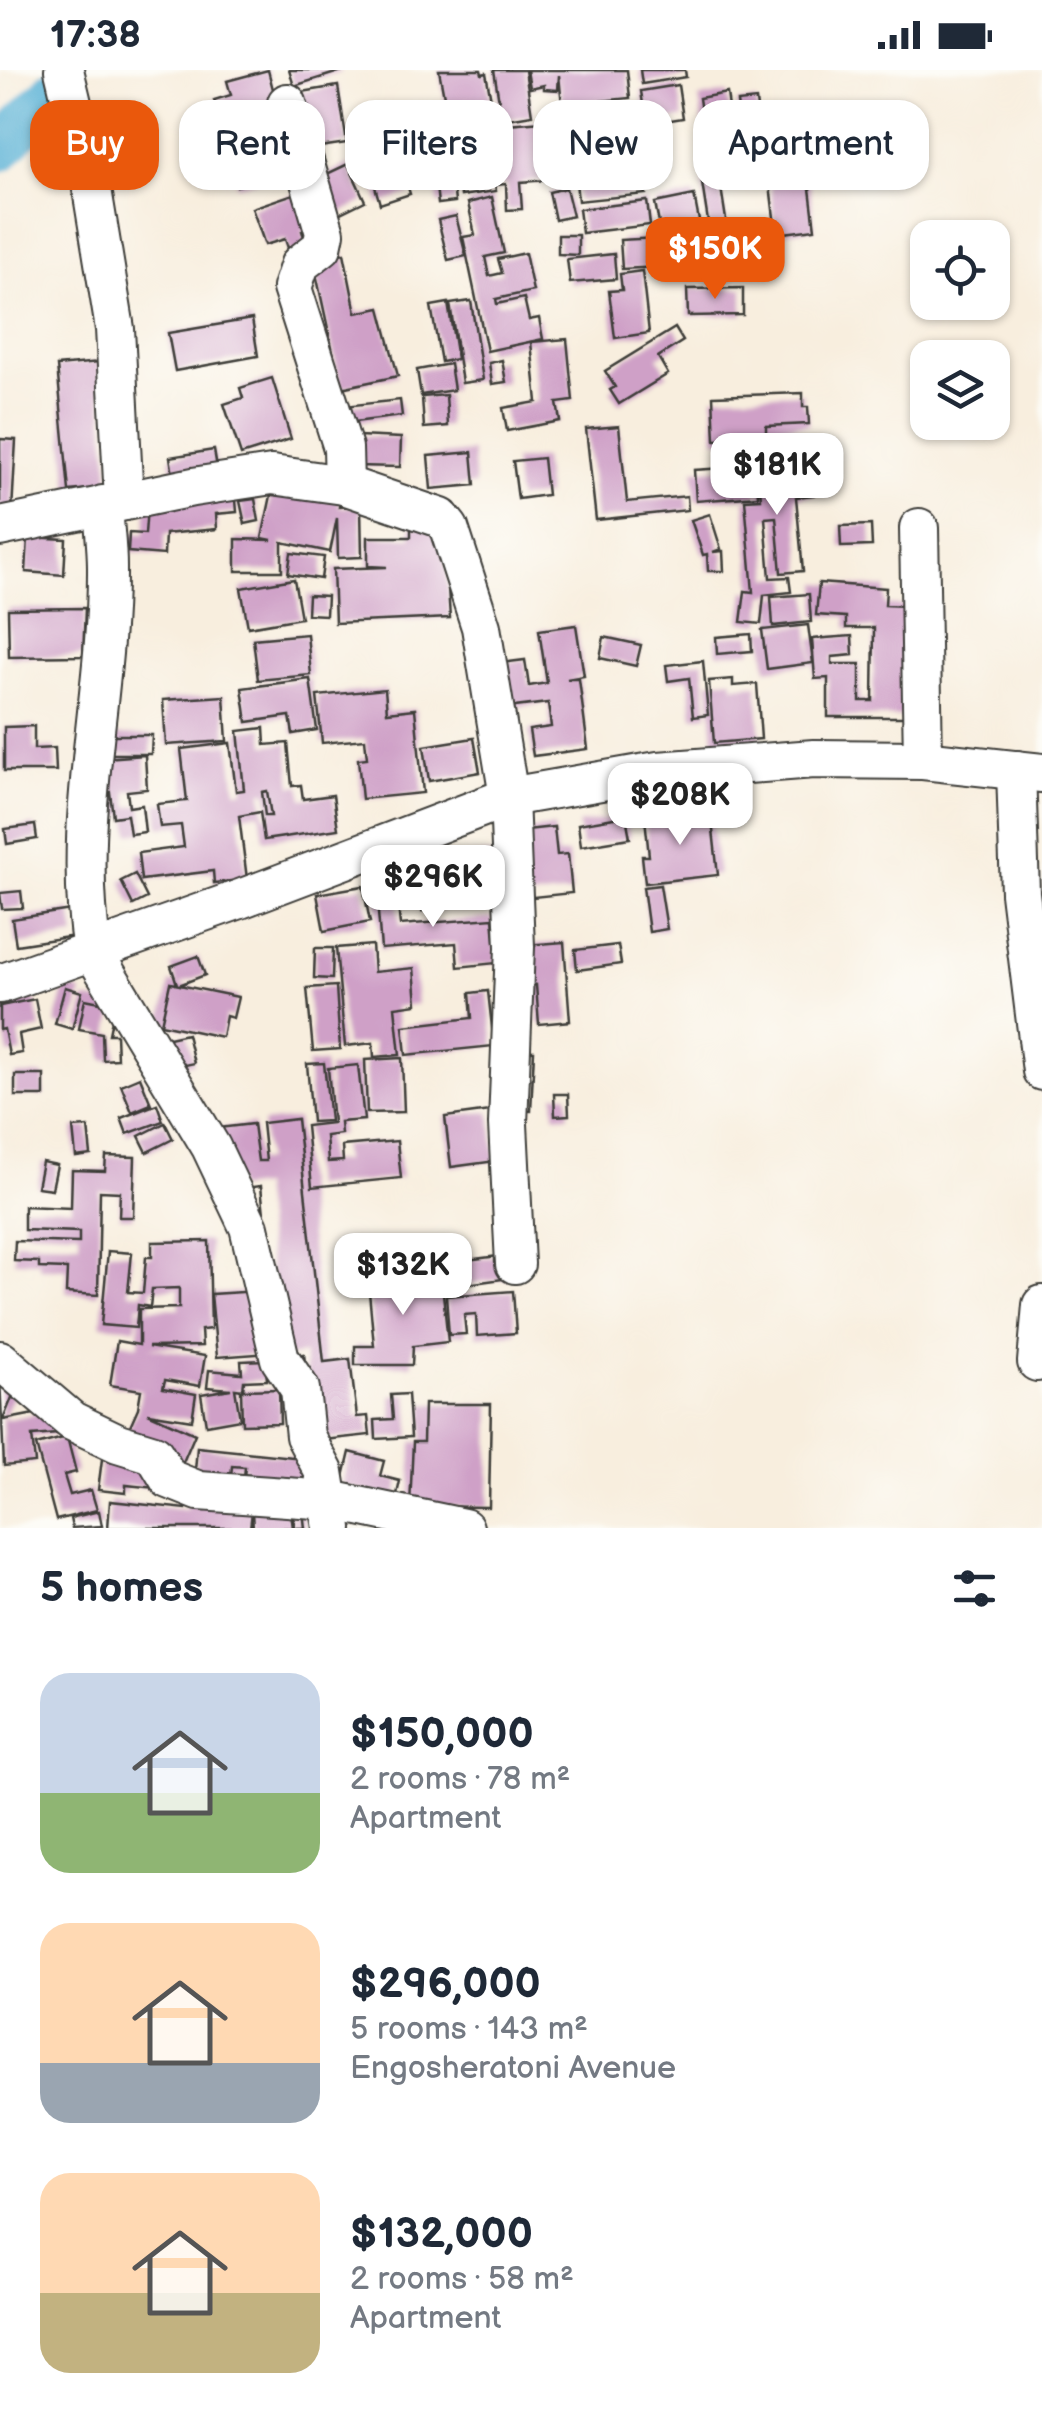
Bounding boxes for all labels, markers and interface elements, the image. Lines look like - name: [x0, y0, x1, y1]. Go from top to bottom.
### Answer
- text: 17:38: [50, 13, 141, 58]
- chip: Buy: [30, 100, 159, 190]
- chip: Rent: [179, 100, 325, 190]
- chip: Filters: [345, 100, 513, 190]
- chip: New: [533, 100, 673, 190]
- chip: Apartment: [693, 100, 929, 190]
- pin: $150K: [645, 217, 785, 302]
- map controls: [910, 220, 1010, 440]
- button: locate: [910, 220, 1010, 320]
- text: $150K: [668, 230, 762, 269]
- button: layers: [910, 340, 1010, 440]
- pin: $181K: [707, 433, 847, 518]
- text: $181K: [732, 446, 822, 485]
- pin: $208K: [610, 763, 750, 848]
- text: $208K: [630, 776, 730, 815]
- pin: $296K: [363, 845, 503, 930]
- text: $296K: [383, 858, 483, 897]
- pin: $132K: [333, 1233, 473, 1318]
- text: $132K: [356, 1246, 450, 1285]
- icon: filters: [947, 1561, 1002, 1616]
- text: 5 homes: [40, 1563, 203, 1614]
- text: $150,000: [350, 1709, 534, 1760]
- icon: home: [120, 1713, 240, 1833]
- text: 2 rooms · 78 m²: [350, 1760, 570, 1799]
- text: Apartment: [350, 1799, 501, 1838]
- text: $296,000: [350, 1959, 541, 2010]
- icon: home: [120, 1963, 240, 2083]
- text: 5 rooms · 143 m²: [350, 2010, 588, 2049]
- text: Engosheratoni Avenue: [350, 2049, 676, 2088]
- text: $132,000: [350, 2209, 533, 2260]
- icon: home: [120, 2213, 240, 2333]
- text: 2 rooms · 58 m²: [350, 2260, 574, 2299]
- text: Apartment: [350, 2299, 501, 2338]

